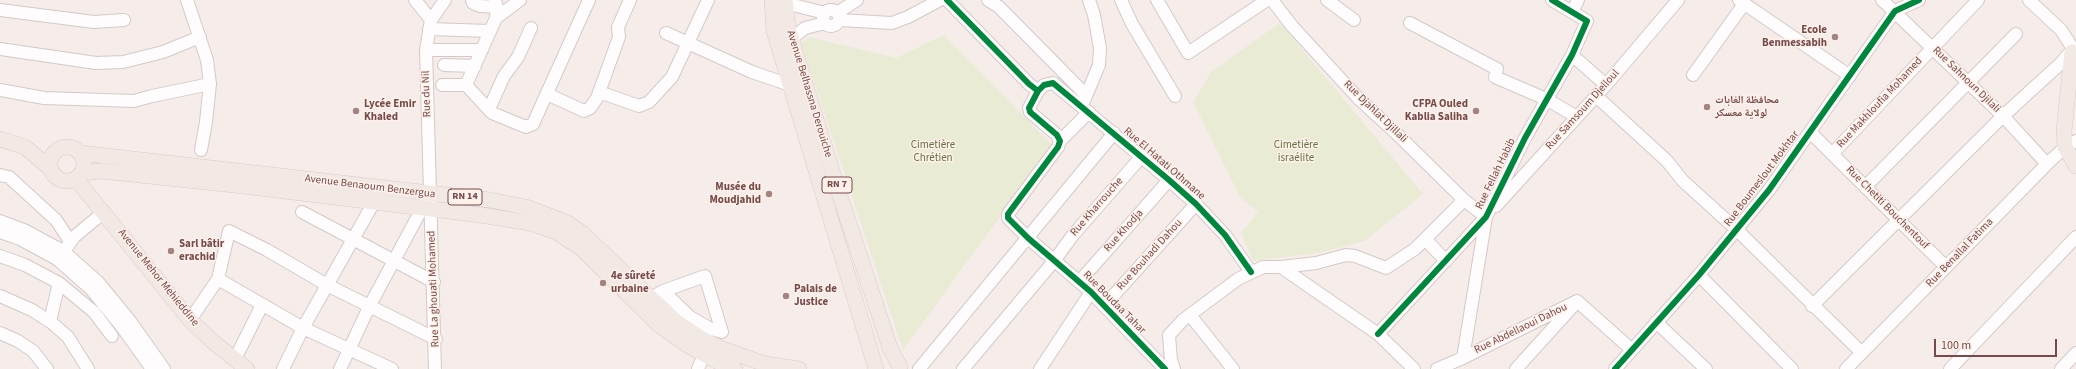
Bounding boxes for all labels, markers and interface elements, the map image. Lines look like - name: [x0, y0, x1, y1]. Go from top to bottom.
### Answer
- place label: Ecole Benmessabih: [1762, 24, 1827, 50]
- street label: Avenue Belhassna Derouiche: [783, 29, 835, 159]
- marker: Ecole Benmessabih: [1830, 32, 1840, 42]
- street label: Rue Sahnoun Djilali: [1929, 44, 2003, 116]
- street label: Rue Makhloufia Mohamed: [1834, 55, 1926, 151]
- street label: Rue Samsoum Djelloul: [1543, 67, 1623, 153]
- street label: Rue du Nil: [420, 70, 434, 118]
- street label: Rue Djahlat Djillali: [1340, 78, 1410, 146]
- place label: محافظة الغابات لولاية معسكر: [1715, 94, 1779, 120]
- place label: Lycée Emir Khaled: [364, 98, 416, 124]
- place label: CFPA Ouled Kablia Saliha: [1405, 98, 1468, 124]
- marker: محافظة الغابات لولاية معسكر: [1702, 102, 1712, 112]
- marker: Lycée Emir Khaled: [351, 106, 361, 116]
- marker: CFPA Ouled Kablia Saliha: [1471, 106, 1481, 116]
- street label: Rue El Hatati Othmane: [1120, 125, 1208, 203]
- street label: Rue Boumeslout Mokhtar: [1722, 129, 1802, 229]
- street label: Rue Fellah Habib: [1473, 136, 1519, 212]
- park label: Cimetière Chrétien: [911, 139, 955, 165]
- park label: Cimetière israélite: [1274, 139, 1318, 165]
- street label: Rue Chetiti Bouchentouf: [1843, 164, 1931, 252]
- street label: Avenue Benaoum Benzergua: [304, 172, 436, 202]
- street label: Rue Kharrouche: [1068, 175, 1126, 239]
- road number: RN 7: [822, 177, 852, 193]
- place label: Musée du Moudjahid: [709, 181, 761, 207]
- road number: RN 14: [448, 189, 482, 205]
- marker: Musée du Moudjahid: [764, 189, 774, 199]
- street label: Rue Khodja: [1102, 207, 1146, 255]
- street label: Rue Benallal Fatima: [1924, 216, 1996, 290]
- street label: Rue Bouhadi Dahou: [1115, 217, 1185, 293]
- street label: Avenue Mehor Mehieddine: [115, 227, 201, 329]
- street label: Rue La ghouati Mohamed: [425, 230, 443, 348]
- place label: Sarl bâtir erachid: [179, 238, 224, 264]
- marker: Sarl bâtir erachid: [166, 246, 176, 256]
- street label: Rue Boudaa Tahar: [1080, 269, 1148, 337]
- place label: 4e sûreté urbaine: [611, 270, 655, 296]
- marker: 4e sûreté urbaine: [598, 278, 608, 288]
- place label: Palais de Justice: [794, 283, 837, 309]
- marker: Palais de Justice: [781, 291, 791, 301]
- street label: Rue Abdellaoui Dahou: [1472, 301, 1570, 357]
- scale bar: [1936, 331, 2059, 357]
- text: 100 m: [1941, 337, 1971, 354]

